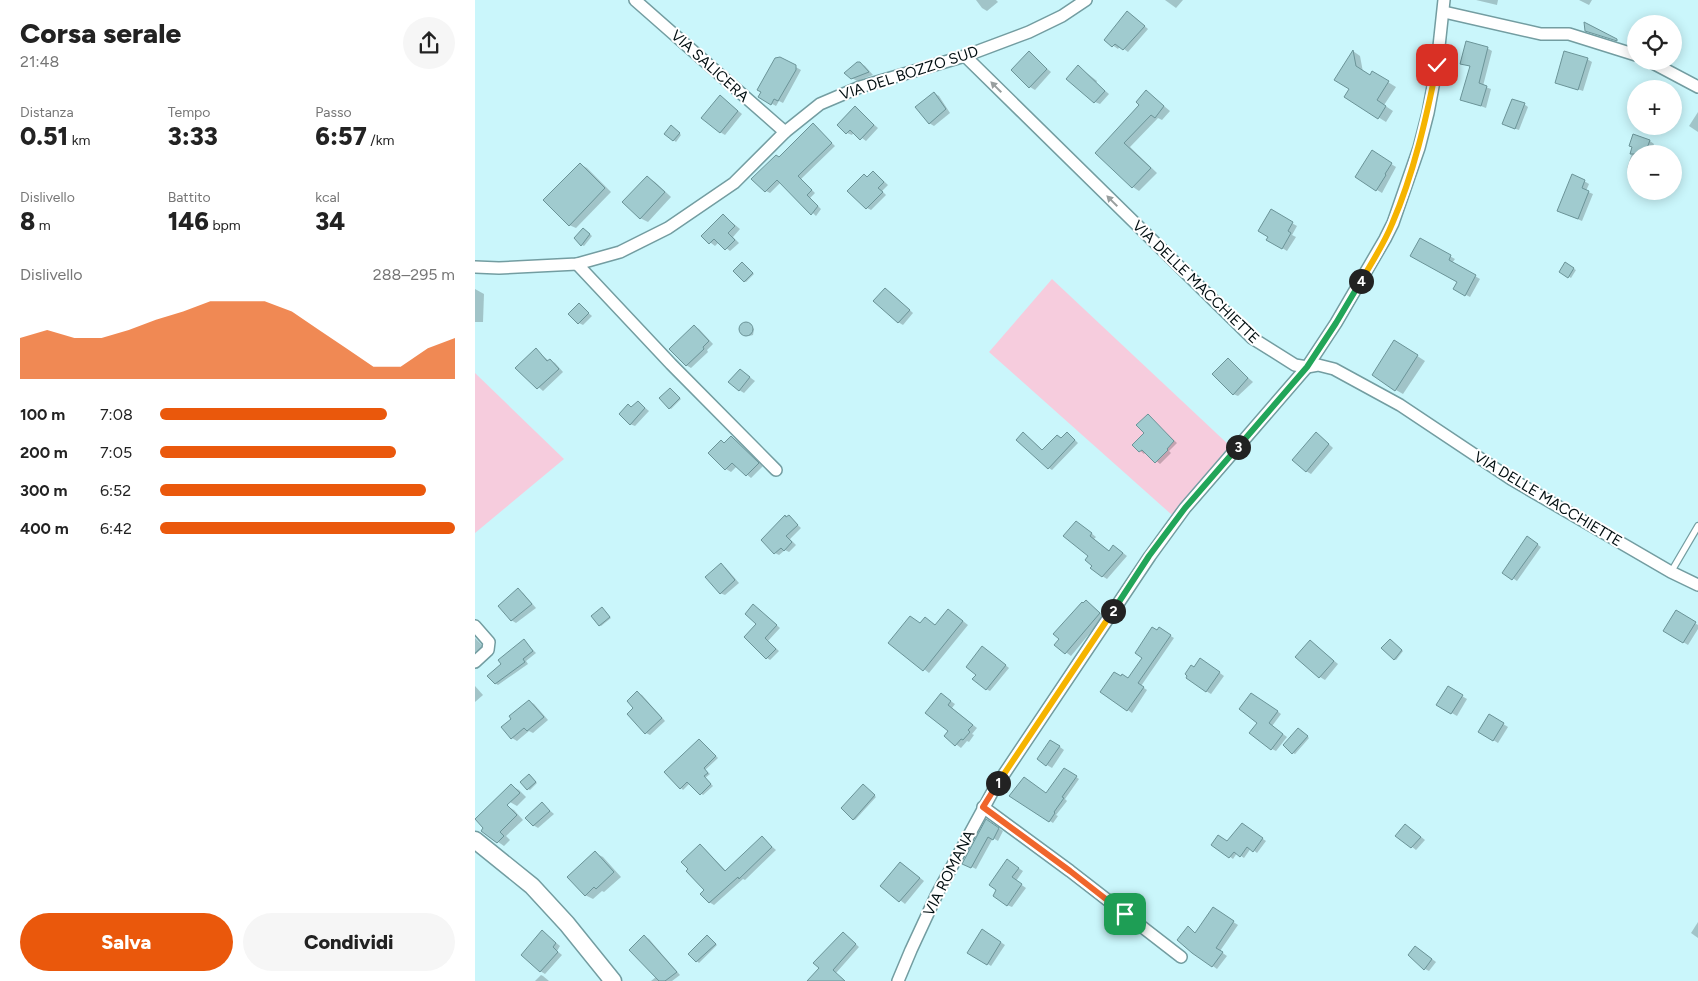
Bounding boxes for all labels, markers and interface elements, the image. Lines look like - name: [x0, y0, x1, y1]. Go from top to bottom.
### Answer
- map controls: [1627, 15, 1682, 200]
- button: locate: [1627, 15, 1682, 70]
- text: Corsa serale: [20, 16, 181, 50]
- button: share: [403, 17, 455, 69]
- street label: VIA SALICERA: [667, 26, 753, 106]
- street label: VIA DEL BOZZO SUD: [837, 42, 981, 104]
- pin: [1416, 44, 1458, 86]
- icon: check: [1423, 51, 1451, 79]
- text: 21:48: [20, 52, 59, 71]
- button: +: [1627, 80, 1682, 135]
- one-way arrow: [990, 81, 1002, 93]
- text: Distanza: [20, 104, 74, 121]
- text: Tempo: [168, 104, 210, 121]
- text: Passo: [315, 104, 352, 121]
- text: 0.51: [20, 121, 68, 151]
- text: 3:33: [168, 121, 218, 151]
- text: 6:57: [315, 121, 367, 151]
- text: km: [68, 132, 90, 149]
- text: /km: [367, 132, 394, 149]
- button: −: [1627, 145, 1682, 200]
- text: Dislivello: [20, 189, 75, 206]
- text: Battito: [168, 189, 211, 206]
- text: kcal: [315, 189, 340, 206]
- one-way arrow: [1106, 195, 1118, 207]
- text: 8: [20, 206, 35, 236]
- text: 146: [168, 206, 209, 236]
- text: 34: [315, 206, 345, 236]
- text: m: [35, 217, 51, 234]
- text: bpm: [209, 217, 241, 234]
- street label: VIA DELLE MACCHIETTE: [1129, 217, 1263, 347]
- text: Dislivello: [20, 265, 83, 284]
- text: 288–295 m: [373, 265, 455, 284]
- pin: 4: [1349, 268, 1373, 294]
- text: 4: [1357, 273, 1366, 290]
- text: 100 m: [20, 405, 65, 424]
- text: 7:08: [100, 405, 133, 424]
- pin: 3: [1225, 434, 1251, 460]
- text: 3: [1235, 439, 1242, 456]
- text: 200 m: [20, 443, 68, 462]
- text: 7:05: [100, 443, 132, 462]
- street label: VIA DELLE MACCHIETTE: [1471, 448, 1625, 550]
- text: 300 m: [20, 481, 67, 500]
- text: 6:52: [100, 481, 131, 500]
- text: 400 m: [20, 519, 69, 538]
- text: 6:42: [100, 519, 132, 538]
- pin: 2: [1101, 598, 1125, 624]
- text: 2: [1109, 603, 1118, 620]
- pin: 1: [985, 770, 1011, 796]
- text: 1: [996, 775, 1001, 792]
- street label: VIA ROMANA: [920, 827, 978, 919]
- pin: [1104, 893, 1146, 935]
- icon: arrive: [1111, 900, 1139, 928]
- button: Salva: [20, 913, 233, 971]
- button: Condividi: [243, 913, 455, 971]

